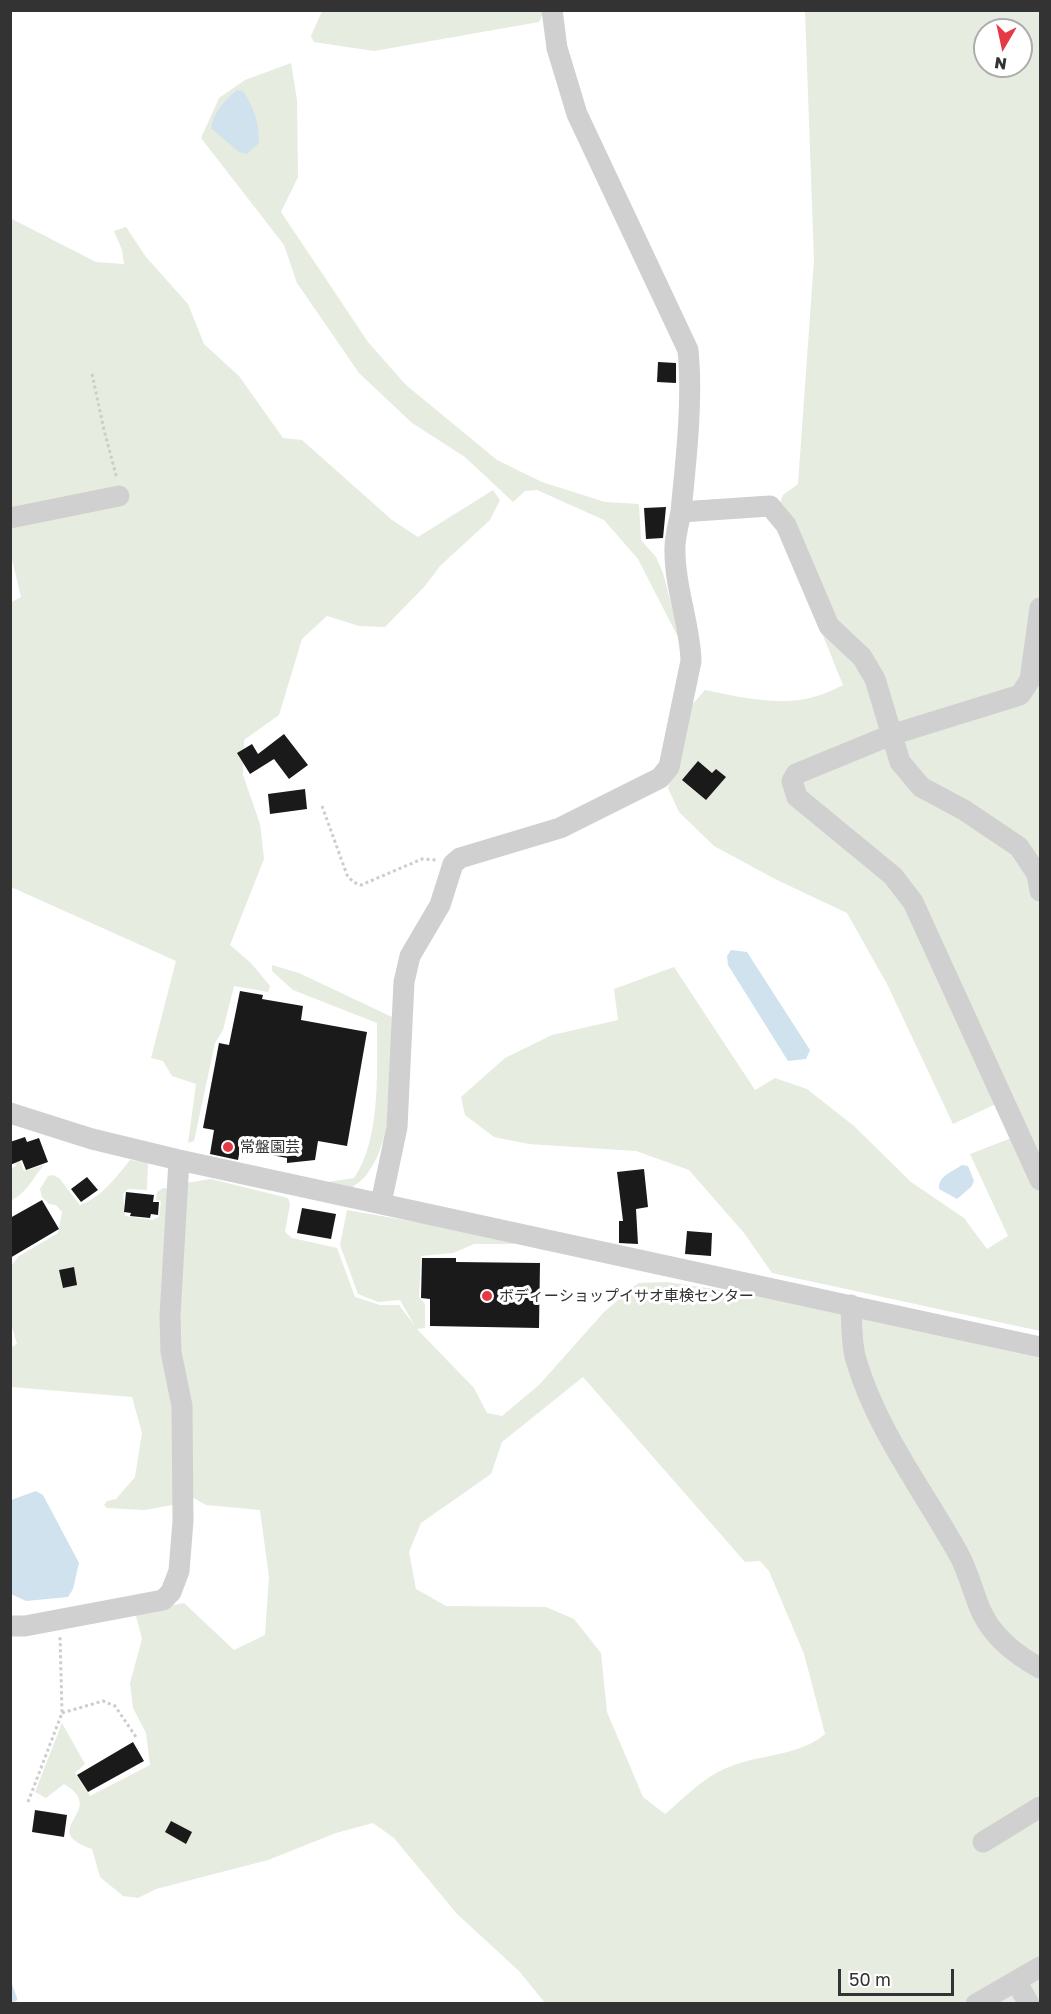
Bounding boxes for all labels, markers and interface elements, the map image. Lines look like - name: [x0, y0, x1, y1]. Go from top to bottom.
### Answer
- north arrow: [973, 18, 1033, 78]
- text: N: [993, 53, 1008, 75]
- place label: 常盤園芸: [240, 1138, 300, 1156]
- marker: 常盤園芸: [221, 1140, 235, 1154]
- place label: ボディーショップイサオ車検センター: [499, 1287, 754, 1305]
- marker: ボディーショップイサオ車検センター: [480, 1289, 494, 1303]
- scale bar: [841, 1957, 956, 1995]
- text: 50 m: [849, 1968, 891, 1990]

